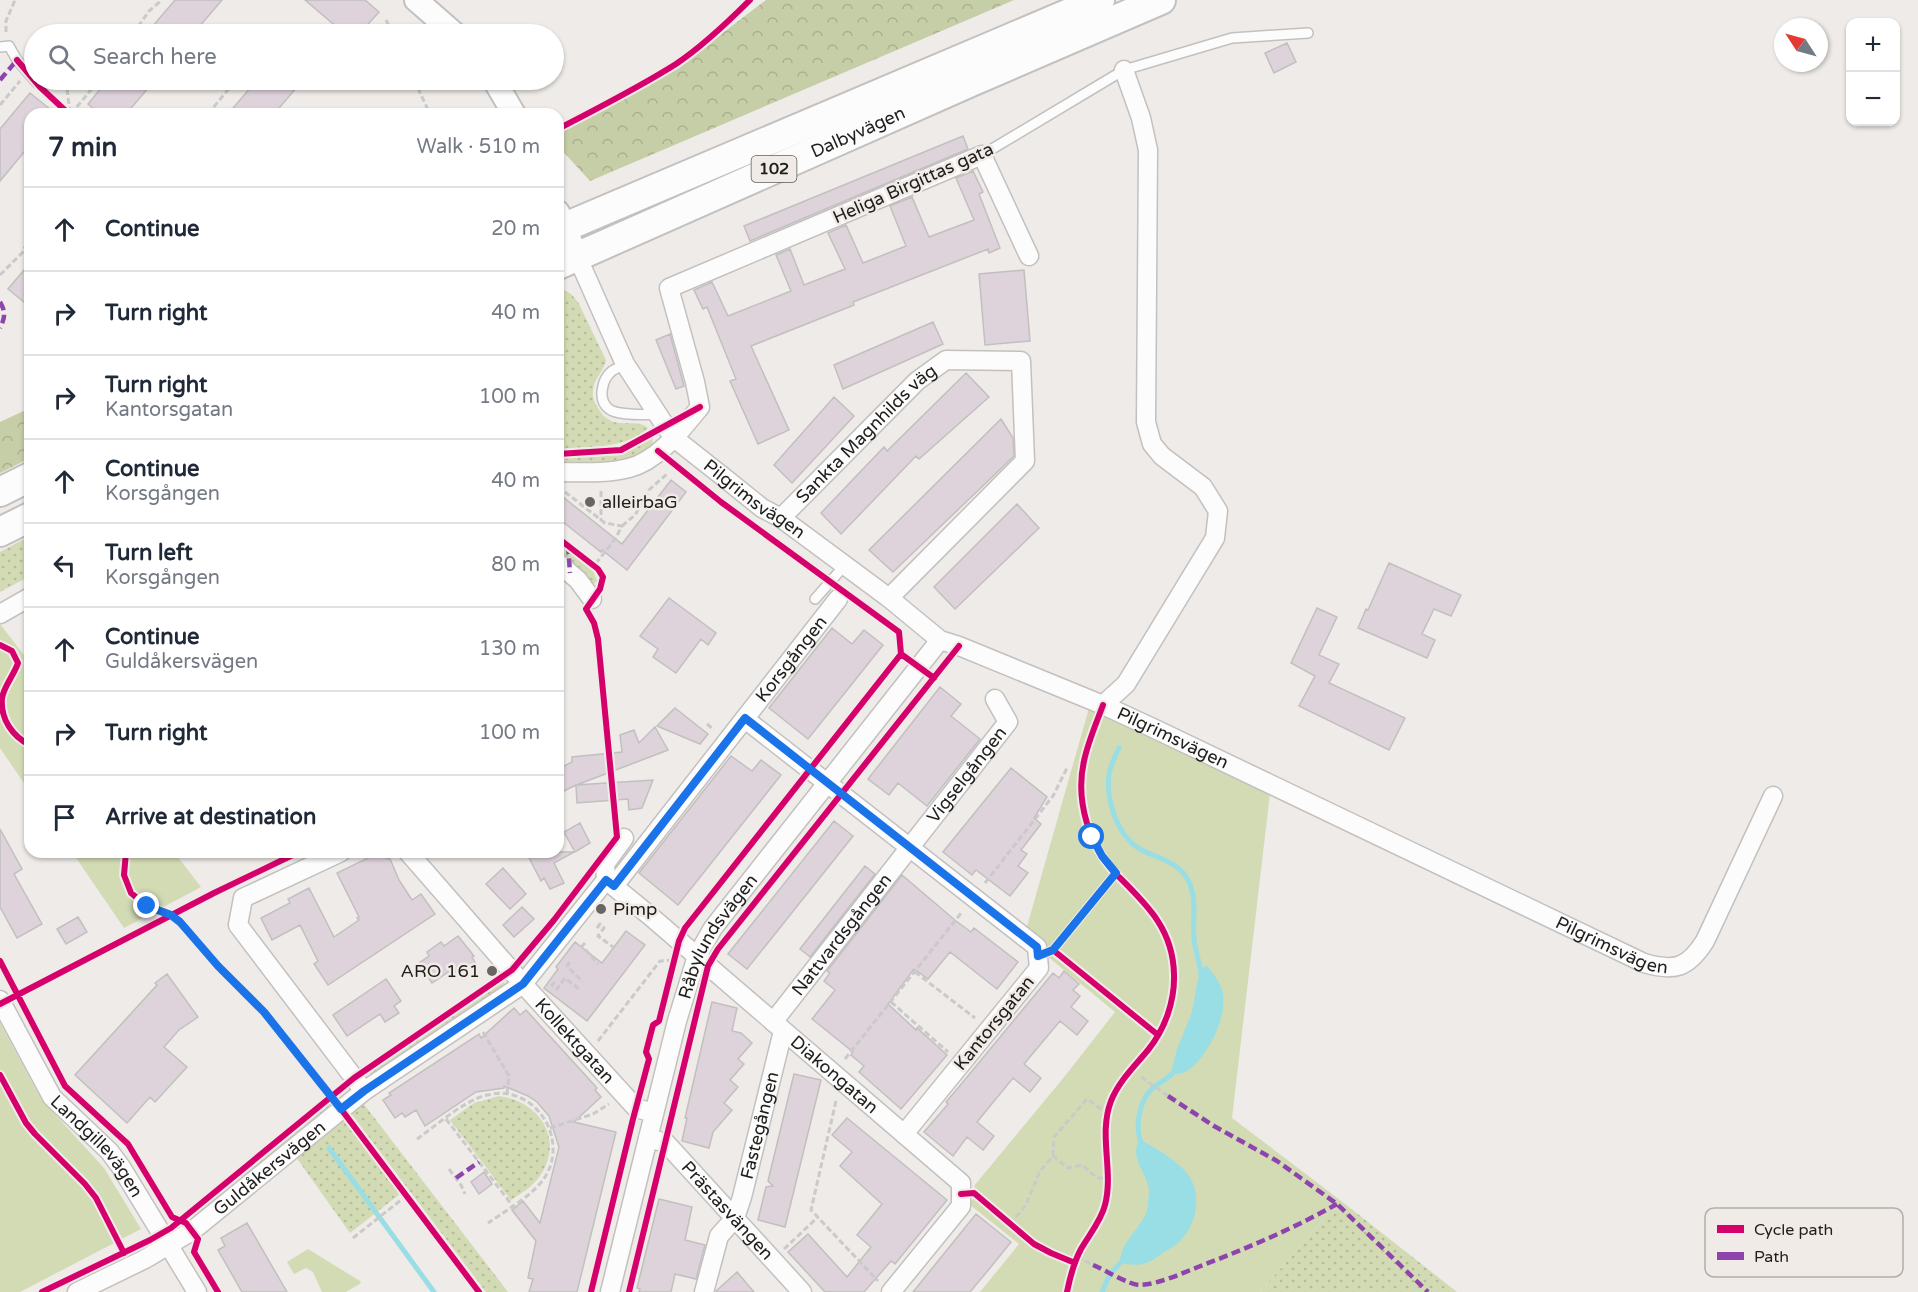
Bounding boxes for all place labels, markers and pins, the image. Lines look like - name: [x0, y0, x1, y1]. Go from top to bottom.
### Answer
- place label: alleirbaG: [602, 491, 678, 513]
- marker: alleirbaG: [583, 495, 597, 509]
- place label: Pimp: [613, 898, 657, 920]
- marker: Pimp: [594, 902, 608, 916]
- place label: ARO 161: [401, 960, 480, 982]
- marker: ARO 161: [485, 964, 499, 978]

